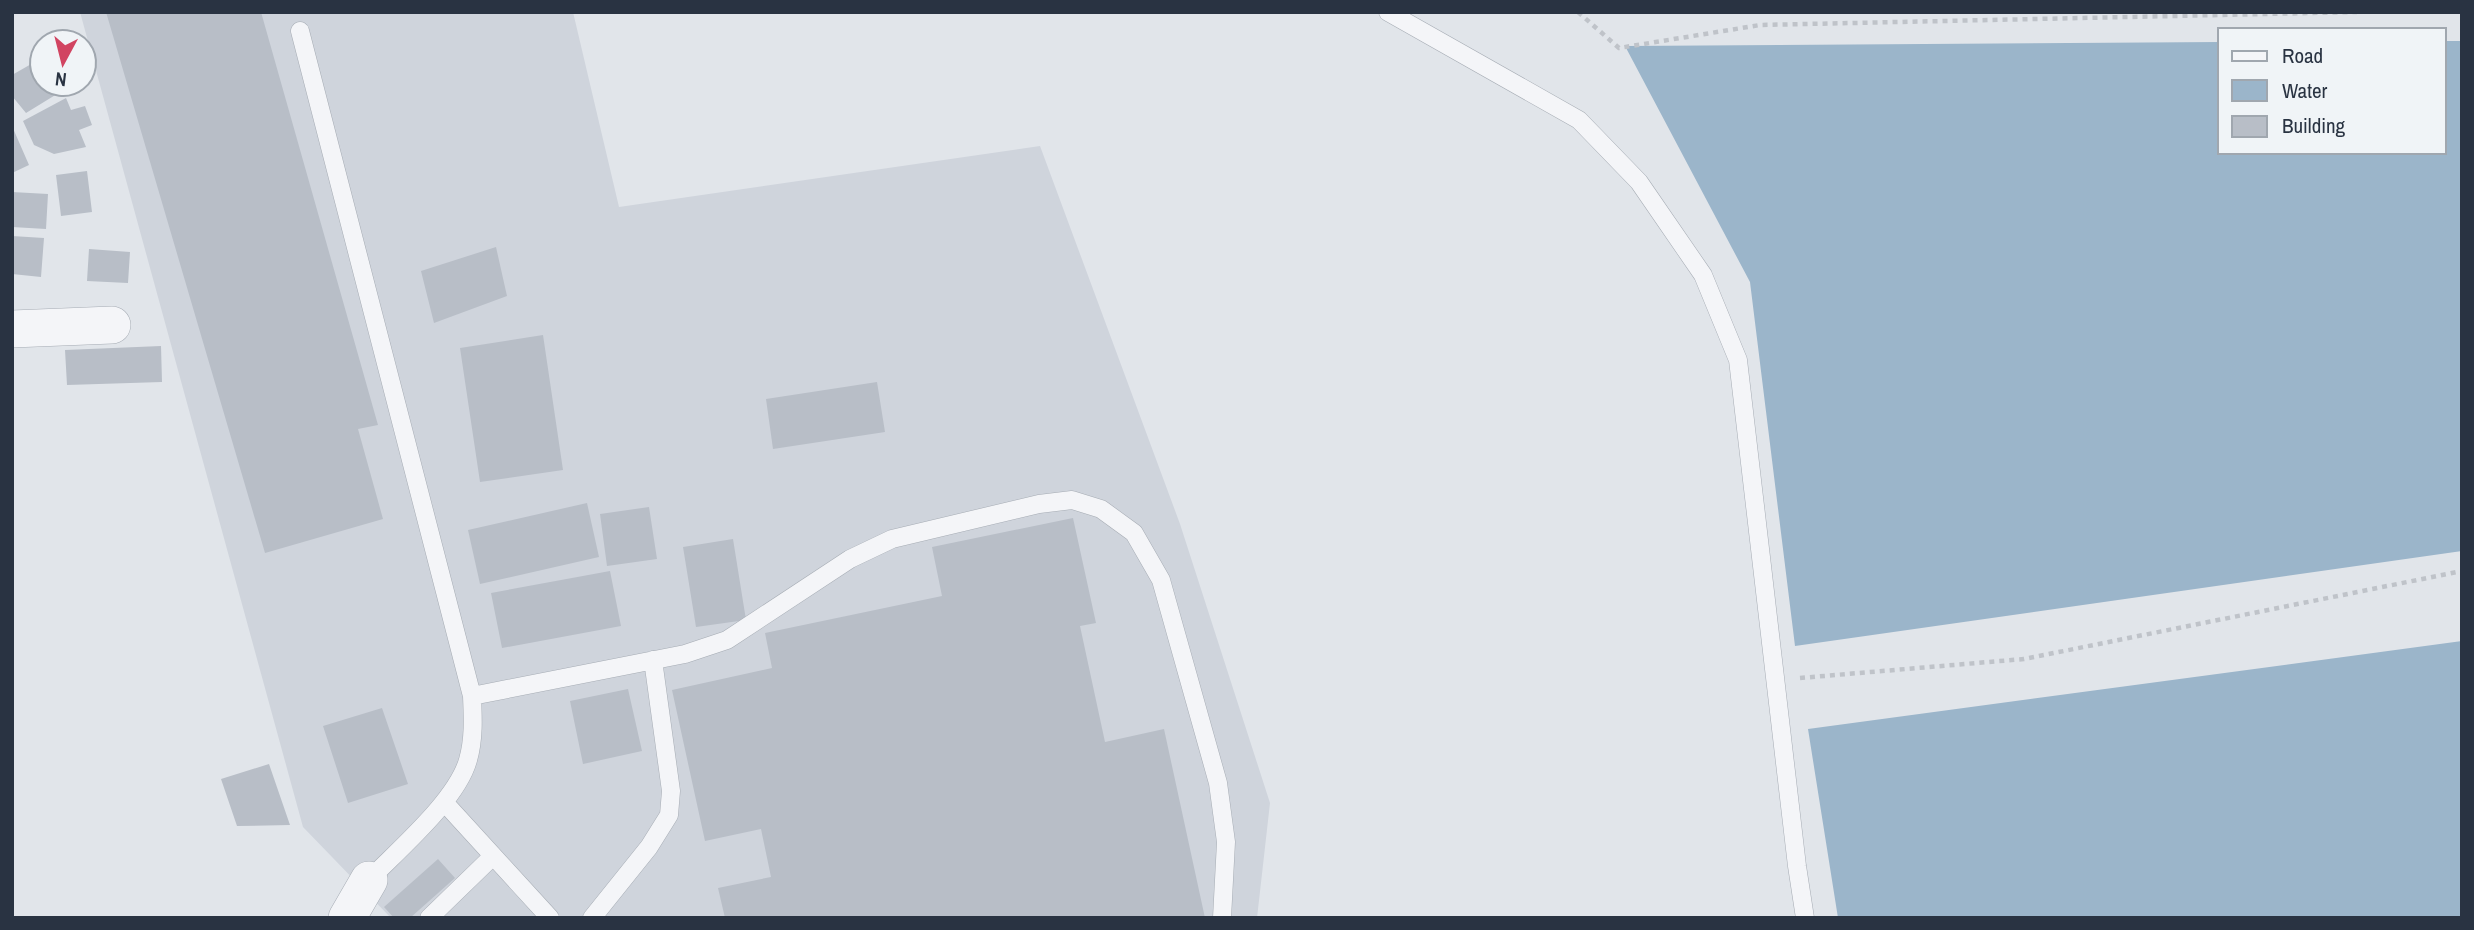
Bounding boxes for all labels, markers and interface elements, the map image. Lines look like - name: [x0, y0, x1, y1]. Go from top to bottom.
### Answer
- north arrow: [28, 28, 98, 98]
- legend: [2218, 28, 2446, 154]
- text: Road: [2282, 41, 2323, 70]
- text: N: [54, 66, 68, 93]
- text: Water: [2282, 76, 2328, 105]
- text: Building: [2282, 111, 2346, 140]

